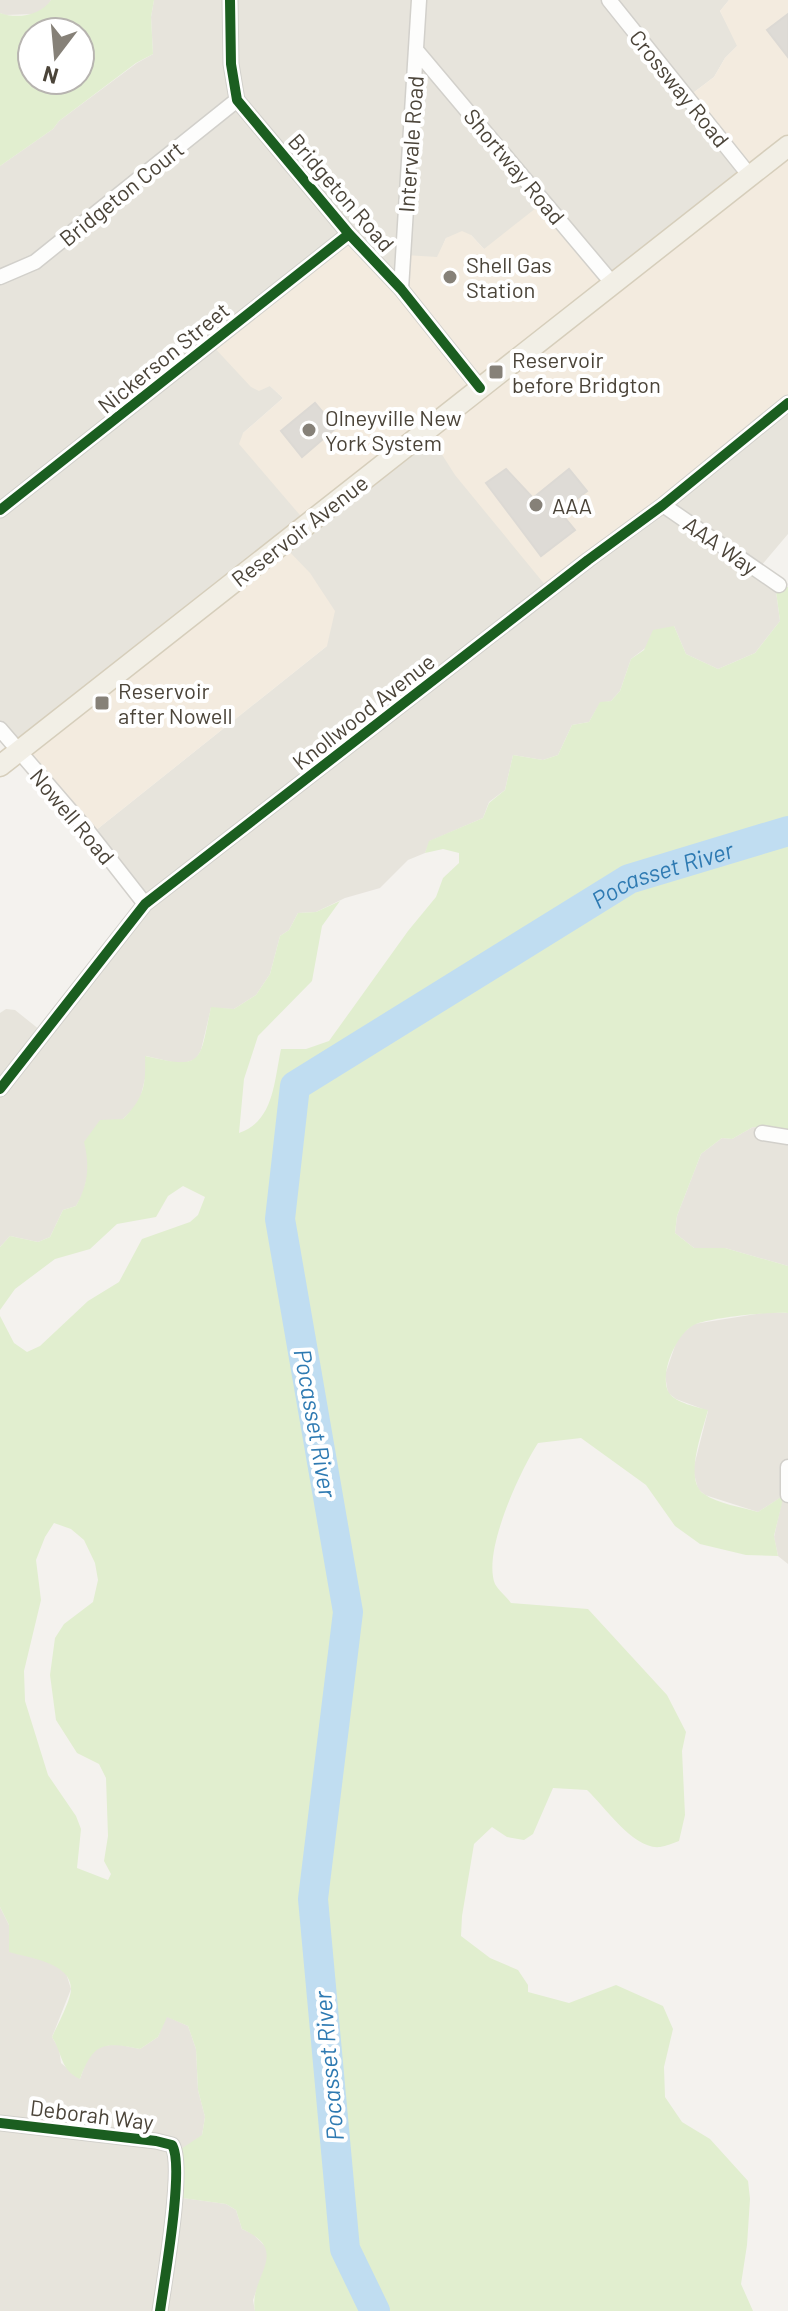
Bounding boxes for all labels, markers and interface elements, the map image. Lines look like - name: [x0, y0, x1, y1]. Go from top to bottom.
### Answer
- north arrow: [16, 16, 96, 96]
- street label: Crossway Road: [625, 24, 735, 152]
- text: N: [40, 62, 61, 91]
- street label: Intervale Road: [392, 75, 428, 213]
- street label: Shortway Road: [459, 103, 571, 229]
- street label: Bridgeton Road: [284, 128, 400, 256]
- street label: Bridgeton Court: [54, 135, 188, 251]
- place label: Shell Gas Station: [466, 251, 552, 302]
- marker: Shell Gas Station: [441, 268, 459, 286]
- street label: Nickerson Street: [92, 296, 234, 418]
- place label: Reservoir before Bridgton: [512, 346, 661, 397]
- marker: Reservoir before Bridgton: [487, 363, 505, 381]
- place label: Olneyville New York System: [325, 404, 462, 455]
- marker: Olneyville New York System: [300, 421, 318, 439]
- street label: Reservoir Avenue: [226, 469, 372, 591]
- place label: AAA: [552, 492, 592, 518]
- marker: AAA: [527, 496, 545, 514]
- street label: AAA Way: [679, 510, 763, 580]
- street label: Knollwood Avenue: [287, 647, 439, 775]
- place label: Reservoir after Nowell: [118, 677, 233, 728]
- marker: Reservoir after Nowell: [93, 694, 111, 712]
- street label: Nowell Road: [25, 763, 121, 869]
- water label: Pocasset River: [586, 833, 738, 914]
- water label: Pocasset River: [289, 1347, 344, 1501]
- water label: Pocasset River: [307, 1988, 349, 2142]
- street label: Deborah Way: [29, 2094, 155, 2134]

